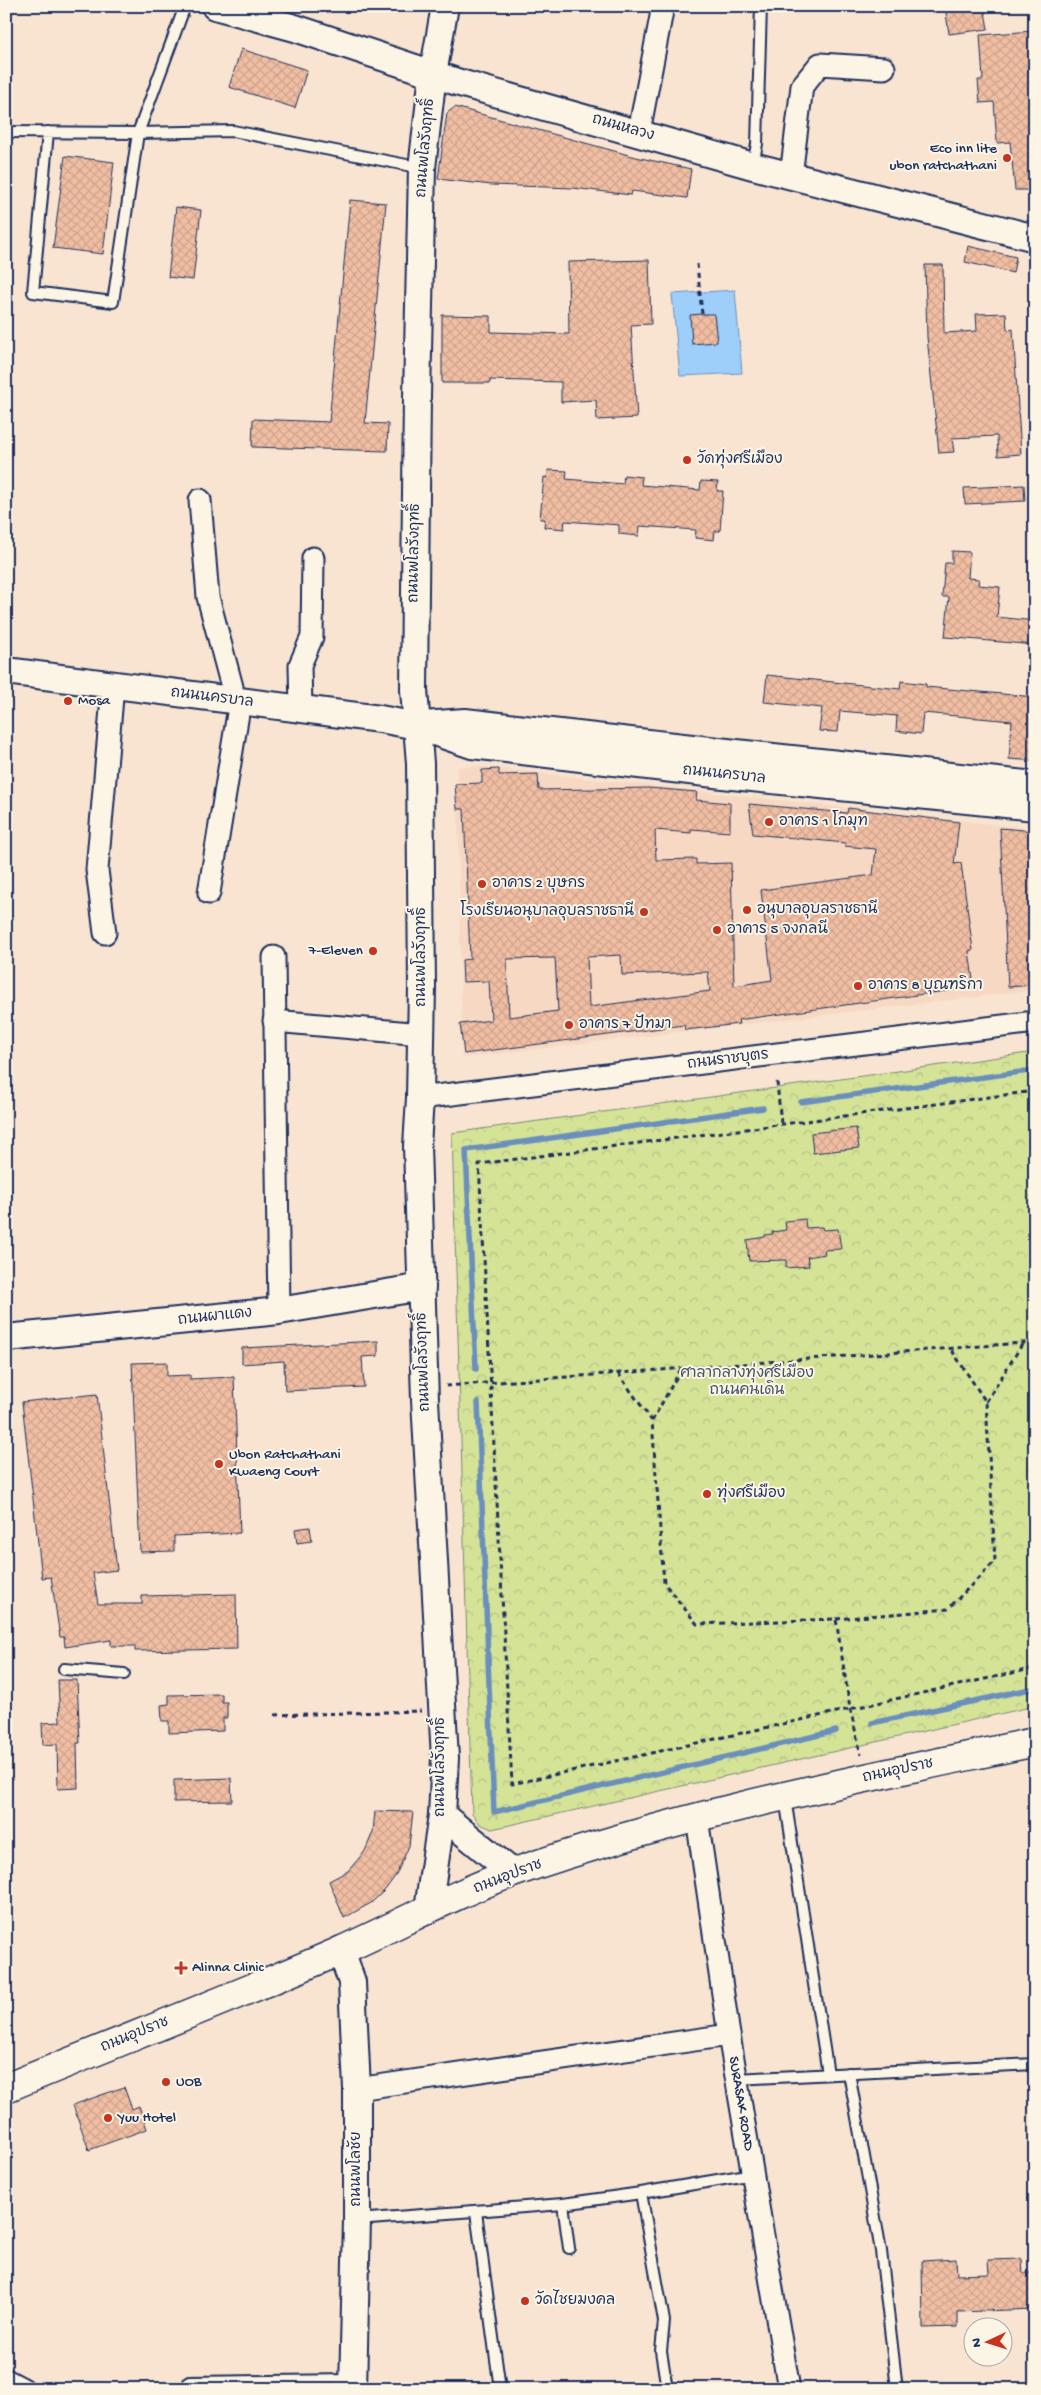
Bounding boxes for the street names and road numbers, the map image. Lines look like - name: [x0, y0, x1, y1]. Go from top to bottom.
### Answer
- street label: ถนนพโลรังฤทธิ์: [405, 97, 439, 199]
- street label: ถนนหลวง: [590, 111, 656, 145]
- street label: ถนนพโลรังฤทธิ์: [398, 503, 425, 603]
- street label: ถนนนครบาล: [170, 684, 254, 712]
- street label: ถนนนครบาล: [682, 762, 766, 788]
- street label: ถนนพโลรังฤทธิ์: [406, 907, 431, 1007]
- street label: ถนนราชบุตร: [686, 1046, 770, 1074]
- street label: ถนนผาแดง: [177, 1304, 253, 1330]
- street label: ถนนพโลรังฤทธิ์: [406, 1312, 435, 1412]
- street label: ถนนพโลรังฤทธิ์: [425, 1717, 450, 1817]
- street label: ถนนอุปราช: [861, 1753, 935, 1787]
- street label: ถนนอุปราช: [471, 1854, 545, 1898]
- street label: ถนนอุปราช: [98, 2011, 172, 2057]
- street label: SURASAK ROAD: [724, 2055, 758, 2152]
- street label: ถนนพโลชัย: [345, 2131, 366, 2207]

